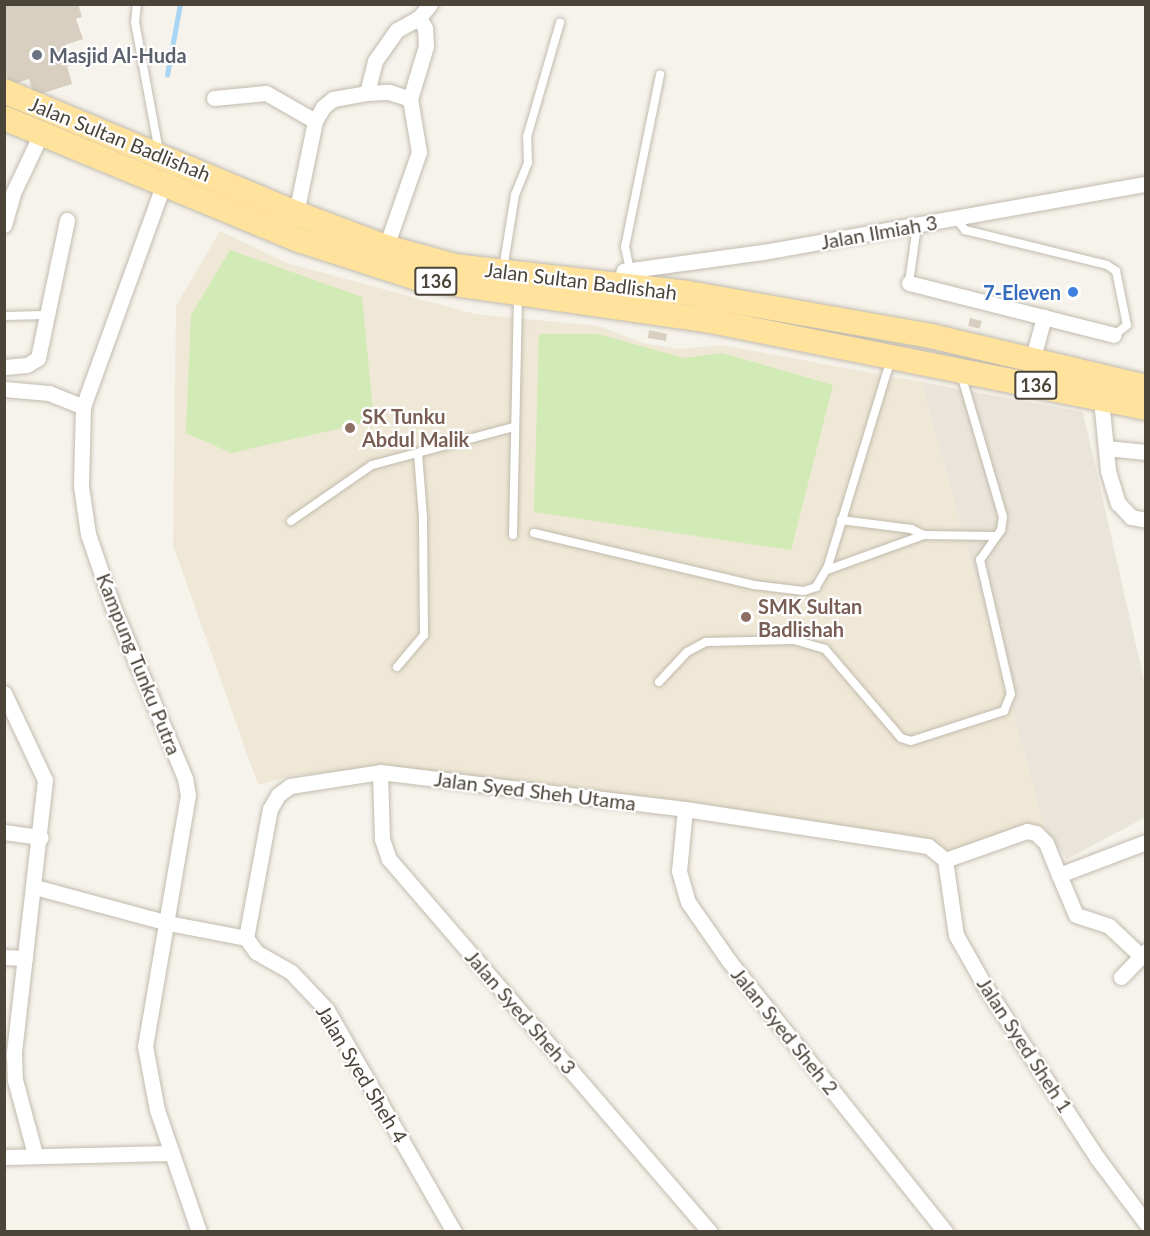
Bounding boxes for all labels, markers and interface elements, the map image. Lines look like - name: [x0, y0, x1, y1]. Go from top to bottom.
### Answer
- place label: Masjid Al-Huda: [49, 43, 187, 67]
- marker: Masjid Al-Huda: [30, 48, 44, 62]
- street label: Jalan Sultan Badlishah: [26, 92, 214, 186]
- street label: Jalan Ilmiah 3: [819, 210, 939, 254]
- street label: Jalan Sultan Badlishah: [484, 257, 678, 305]
- road number: 136: [414, 266, 458, 296]
- place label: 7-Eleven: [983, 280, 1061, 304]
- marker: 7-Eleven: [1066, 285, 1080, 299]
- road number: 136: [1014, 370, 1058, 400]
- place label: SK Tunku Abdul Malik: [362, 404, 469, 451]
- marker: SK Tunku Abdul Malik: [343, 421, 357, 435]
- street label: Kampung Tunku Putra: [91, 569, 187, 759]
- place label: SMK Sultan Badlishah: [758, 594, 862, 641]
- marker: SMK Sultan Badlishah: [739, 610, 753, 624]
- street label: Jalan Syed Sheh Utama: [433, 767, 637, 815]
- street label: Jalan Syed Sheh 3: [461, 945, 581, 1079]
- street label: Jalan Syed Sheh 2: [726, 963, 844, 1099]
- street label: Jalan Syed Sheh 1: [972, 973, 1078, 1117]
- street label: Jalan Syed Sheh 4: [311, 1001, 413, 1147]

